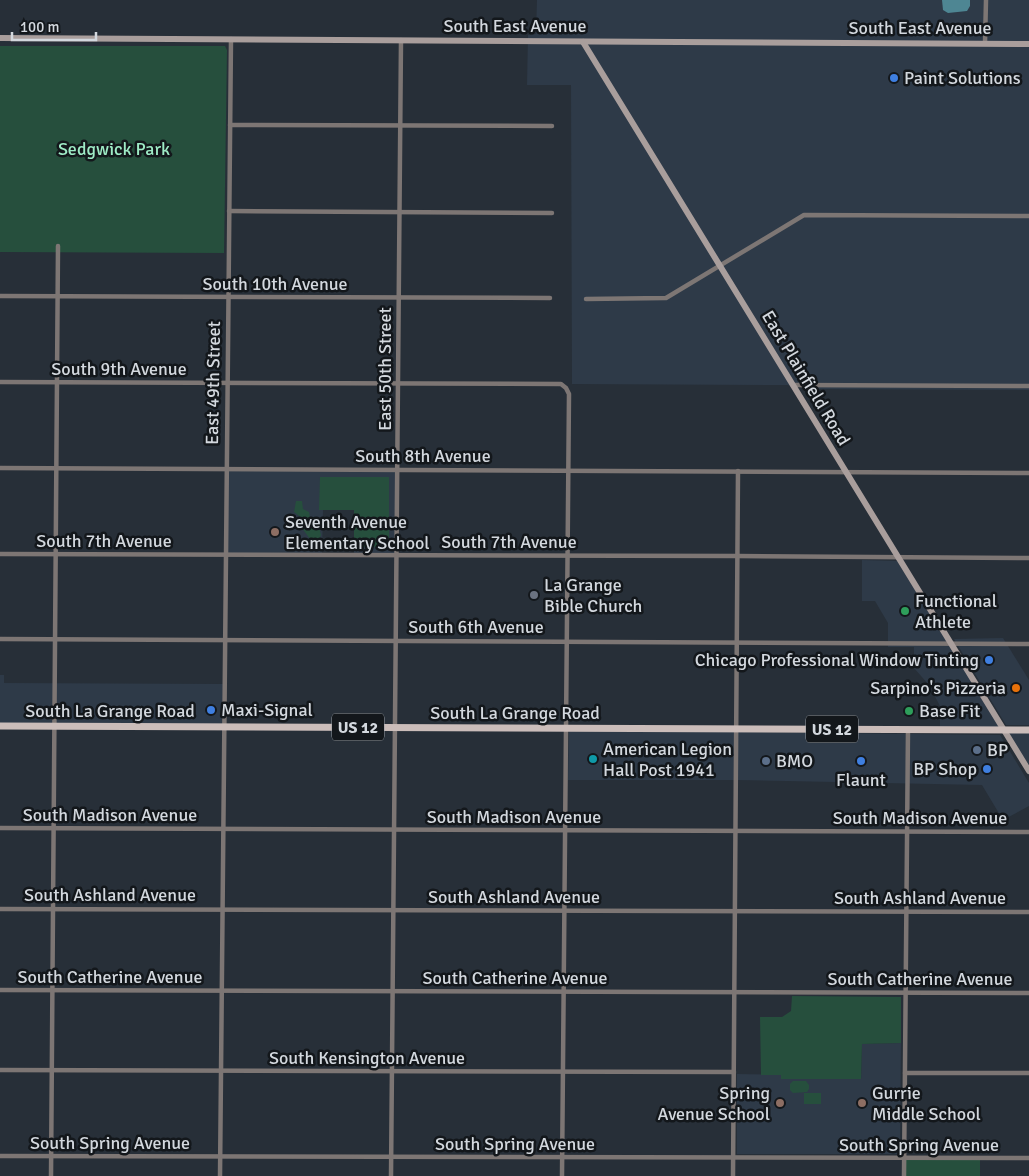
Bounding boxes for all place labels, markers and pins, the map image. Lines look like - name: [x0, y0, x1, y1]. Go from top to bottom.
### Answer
- place label: Paint Solutions: [904, 67, 1021, 89]
- marker: Paint Solutions: [888, 72, 900, 84]
- place label: Seventh Avenue Elementary School: [285, 511, 430, 554]
- marker: Seventh Avenue Elementary School: [269, 526, 281, 538]
- place label: La Grange Bible Church: [544, 574, 642, 617]
- marker: La Grange Bible Church: [528, 589, 540, 601]
- place label: Functional Athlete: [915, 590, 997, 633]
- marker: Functional Athlete: [899, 605, 911, 617]
- place label: Chicago Professional Window Tinting: [695, 649, 979, 671]
- marker: Chicago Professional Window Tinting: [983, 654, 995, 666]
- place label: Sarpino's Pizzeria: [870, 677, 1006, 699]
- marker: Sarpino's Pizzeria: [1010, 682, 1022, 694]
- place label: Maxi-Signal: [221, 699, 313, 721]
- place label: Base Fit: [919, 700, 980, 722]
- marker: Maxi-Signal: [205, 704, 217, 716]
- marker: Base Fit: [903, 705, 915, 717]
- place label: American Legion Hall Post 1941: [603, 738, 732, 781]
- place label: BP: [987, 739, 1008, 761]
- marker: BP: [971, 744, 983, 756]
- place label: BMO: [776, 750, 813, 772]
- marker: American Legion Hall Post 1941: [587, 753, 599, 765]
- marker: BMO: [760, 755, 772, 767]
- marker: Flaunt: [855, 755, 867, 767]
- place label: BP Shop: [913, 758, 977, 780]
- marker: BP Shop: [981, 763, 993, 775]
- place label: Flaunt: [836, 769, 886, 791]
- place label: Spring Avenue School: [657, 1082, 770, 1125]
- place label: Gurrie Middle School: [872, 1082, 981, 1125]
- marker: Spring Avenue School: [774, 1097, 786, 1109]
- marker: Gurrie Middle School: [856, 1097, 868, 1109]

